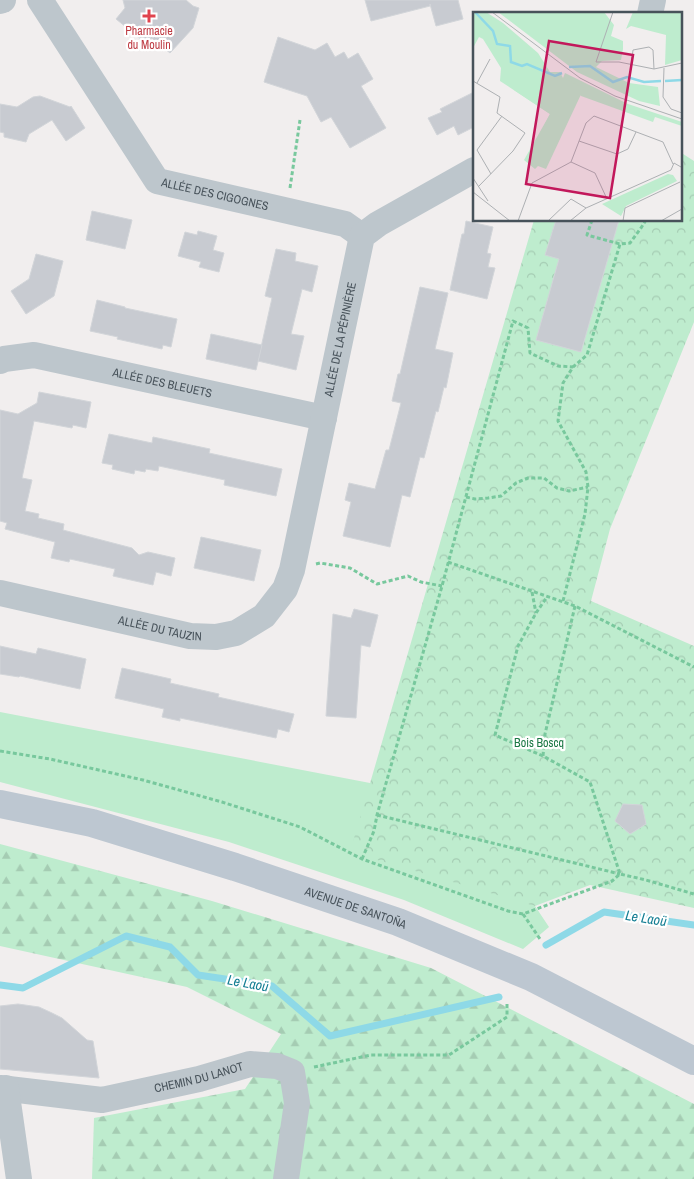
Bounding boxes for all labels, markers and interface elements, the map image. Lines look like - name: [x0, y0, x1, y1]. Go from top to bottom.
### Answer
- marker: Pharmacie du Moulin: [143, 10, 155, 22]
- inset map: [473, 12, 682, 221]
- place label: Pharmacie du Moulin: [125, 23, 173, 53]
- street label: ALLÉE DES CIGOGNES: [159, 174, 271, 214]
- street label: ALLÉE DE LA PÉPINIÈRE: [320, 281, 360, 399]
- street label: ALLÉE DES BLEUETS: [110, 364, 214, 402]
- street label: ALLÉE DU TAUZIN: [116, 612, 202, 644]
- park label: Bois Boscq: [514, 735, 564, 751]
- street label: AVENUE DE SANTOÑA: [302, 883, 409, 933]
- water label: Le Laoü: [624, 906, 669, 930]
- water label: Le Laoü: [226, 971, 271, 996]
- street label: CHEMIN DU LANOT: [153, 1058, 245, 1096]

